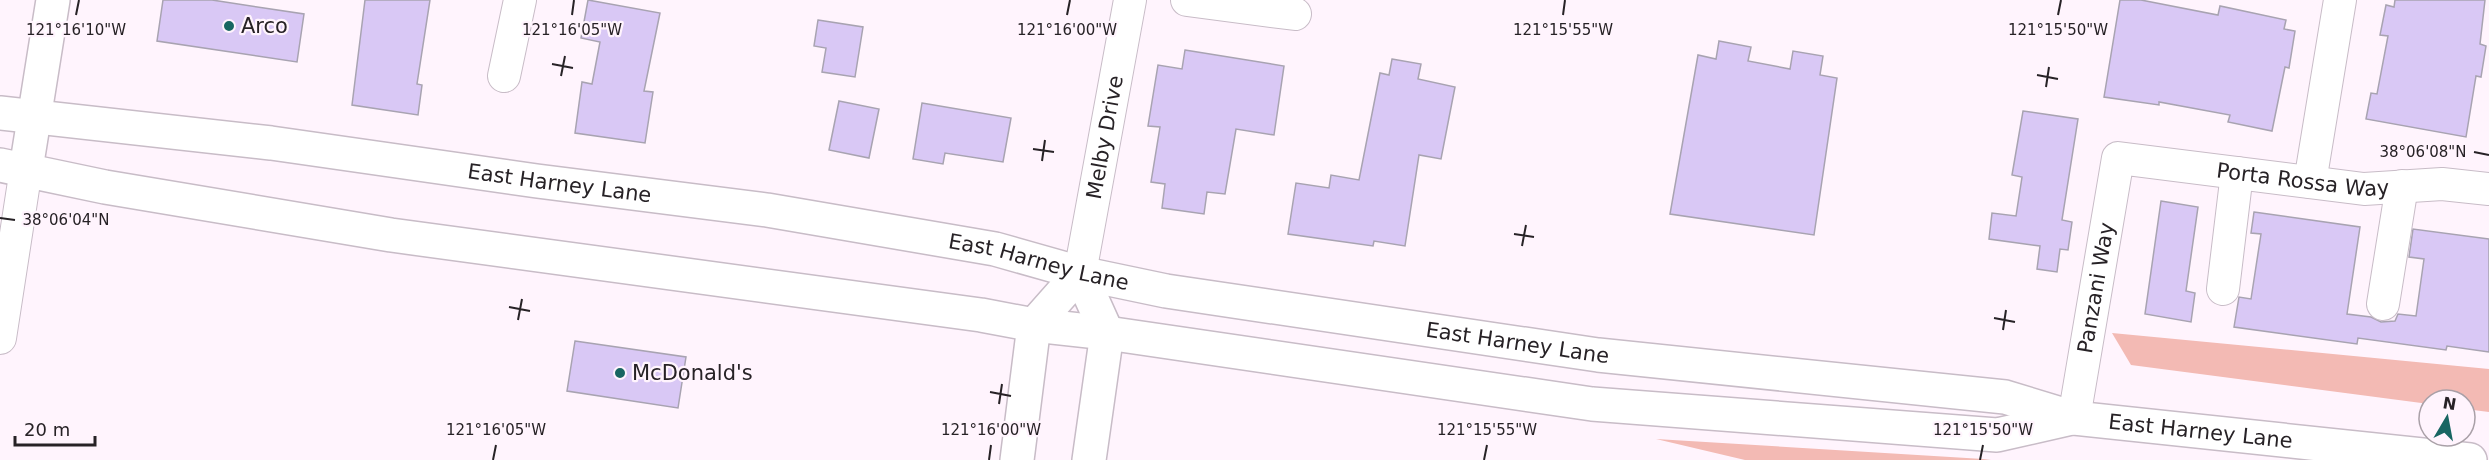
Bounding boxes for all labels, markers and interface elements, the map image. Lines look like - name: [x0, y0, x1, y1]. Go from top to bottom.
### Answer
- place label: Arco: [241, 14, 288, 38]
- marker: Arco: [222, 19, 236, 33]
- text: 121°16'10"W: [26, 21, 126, 39]
- text: 121°16'05"W: [522, 21, 622, 39]
- text: 121°16'00"W: [1017, 21, 1117, 39]
- text: 121°15'55"W: [1513, 21, 1613, 39]
- text: 121°15'50"W: [2008, 21, 2108, 39]
- street label: Melby Drive: [1082, 73, 1128, 201]
- text: 38°06'08"N: [2379, 143, 2467, 161]
- street label: East Harney Lane: [466, 159, 653, 207]
- street label: Porta Rossa Way: [2215, 159, 2390, 201]
- text: 38°06'04"N: [22, 211, 110, 229]
- street label: Panzani Way: [2073, 221, 2119, 355]
- street label: East Harney Lane: [947, 229, 1131, 295]
- street label: East Harney Lane: [1424, 318, 1610, 368]
- place label: McDonald's: [632, 361, 753, 385]
- marker: McDonald's: [613, 366, 627, 380]
- north arrow: [2417, 388, 2477, 448]
- text: N: [2441, 393, 2458, 414]
- scale bar: [15, 409, 94, 447]
- street label: East Harney Lane: [2107, 410, 2294, 453]
- text: 20 m: [24, 419, 70, 440]
- text: 121°16'05"W: [446, 421, 546, 439]
- text: 121°16'00"W: [941, 421, 1041, 439]
- text: 121°15'55"W: [1437, 421, 1537, 439]
- text: 121°15'50"W: [1933, 421, 2033, 439]

